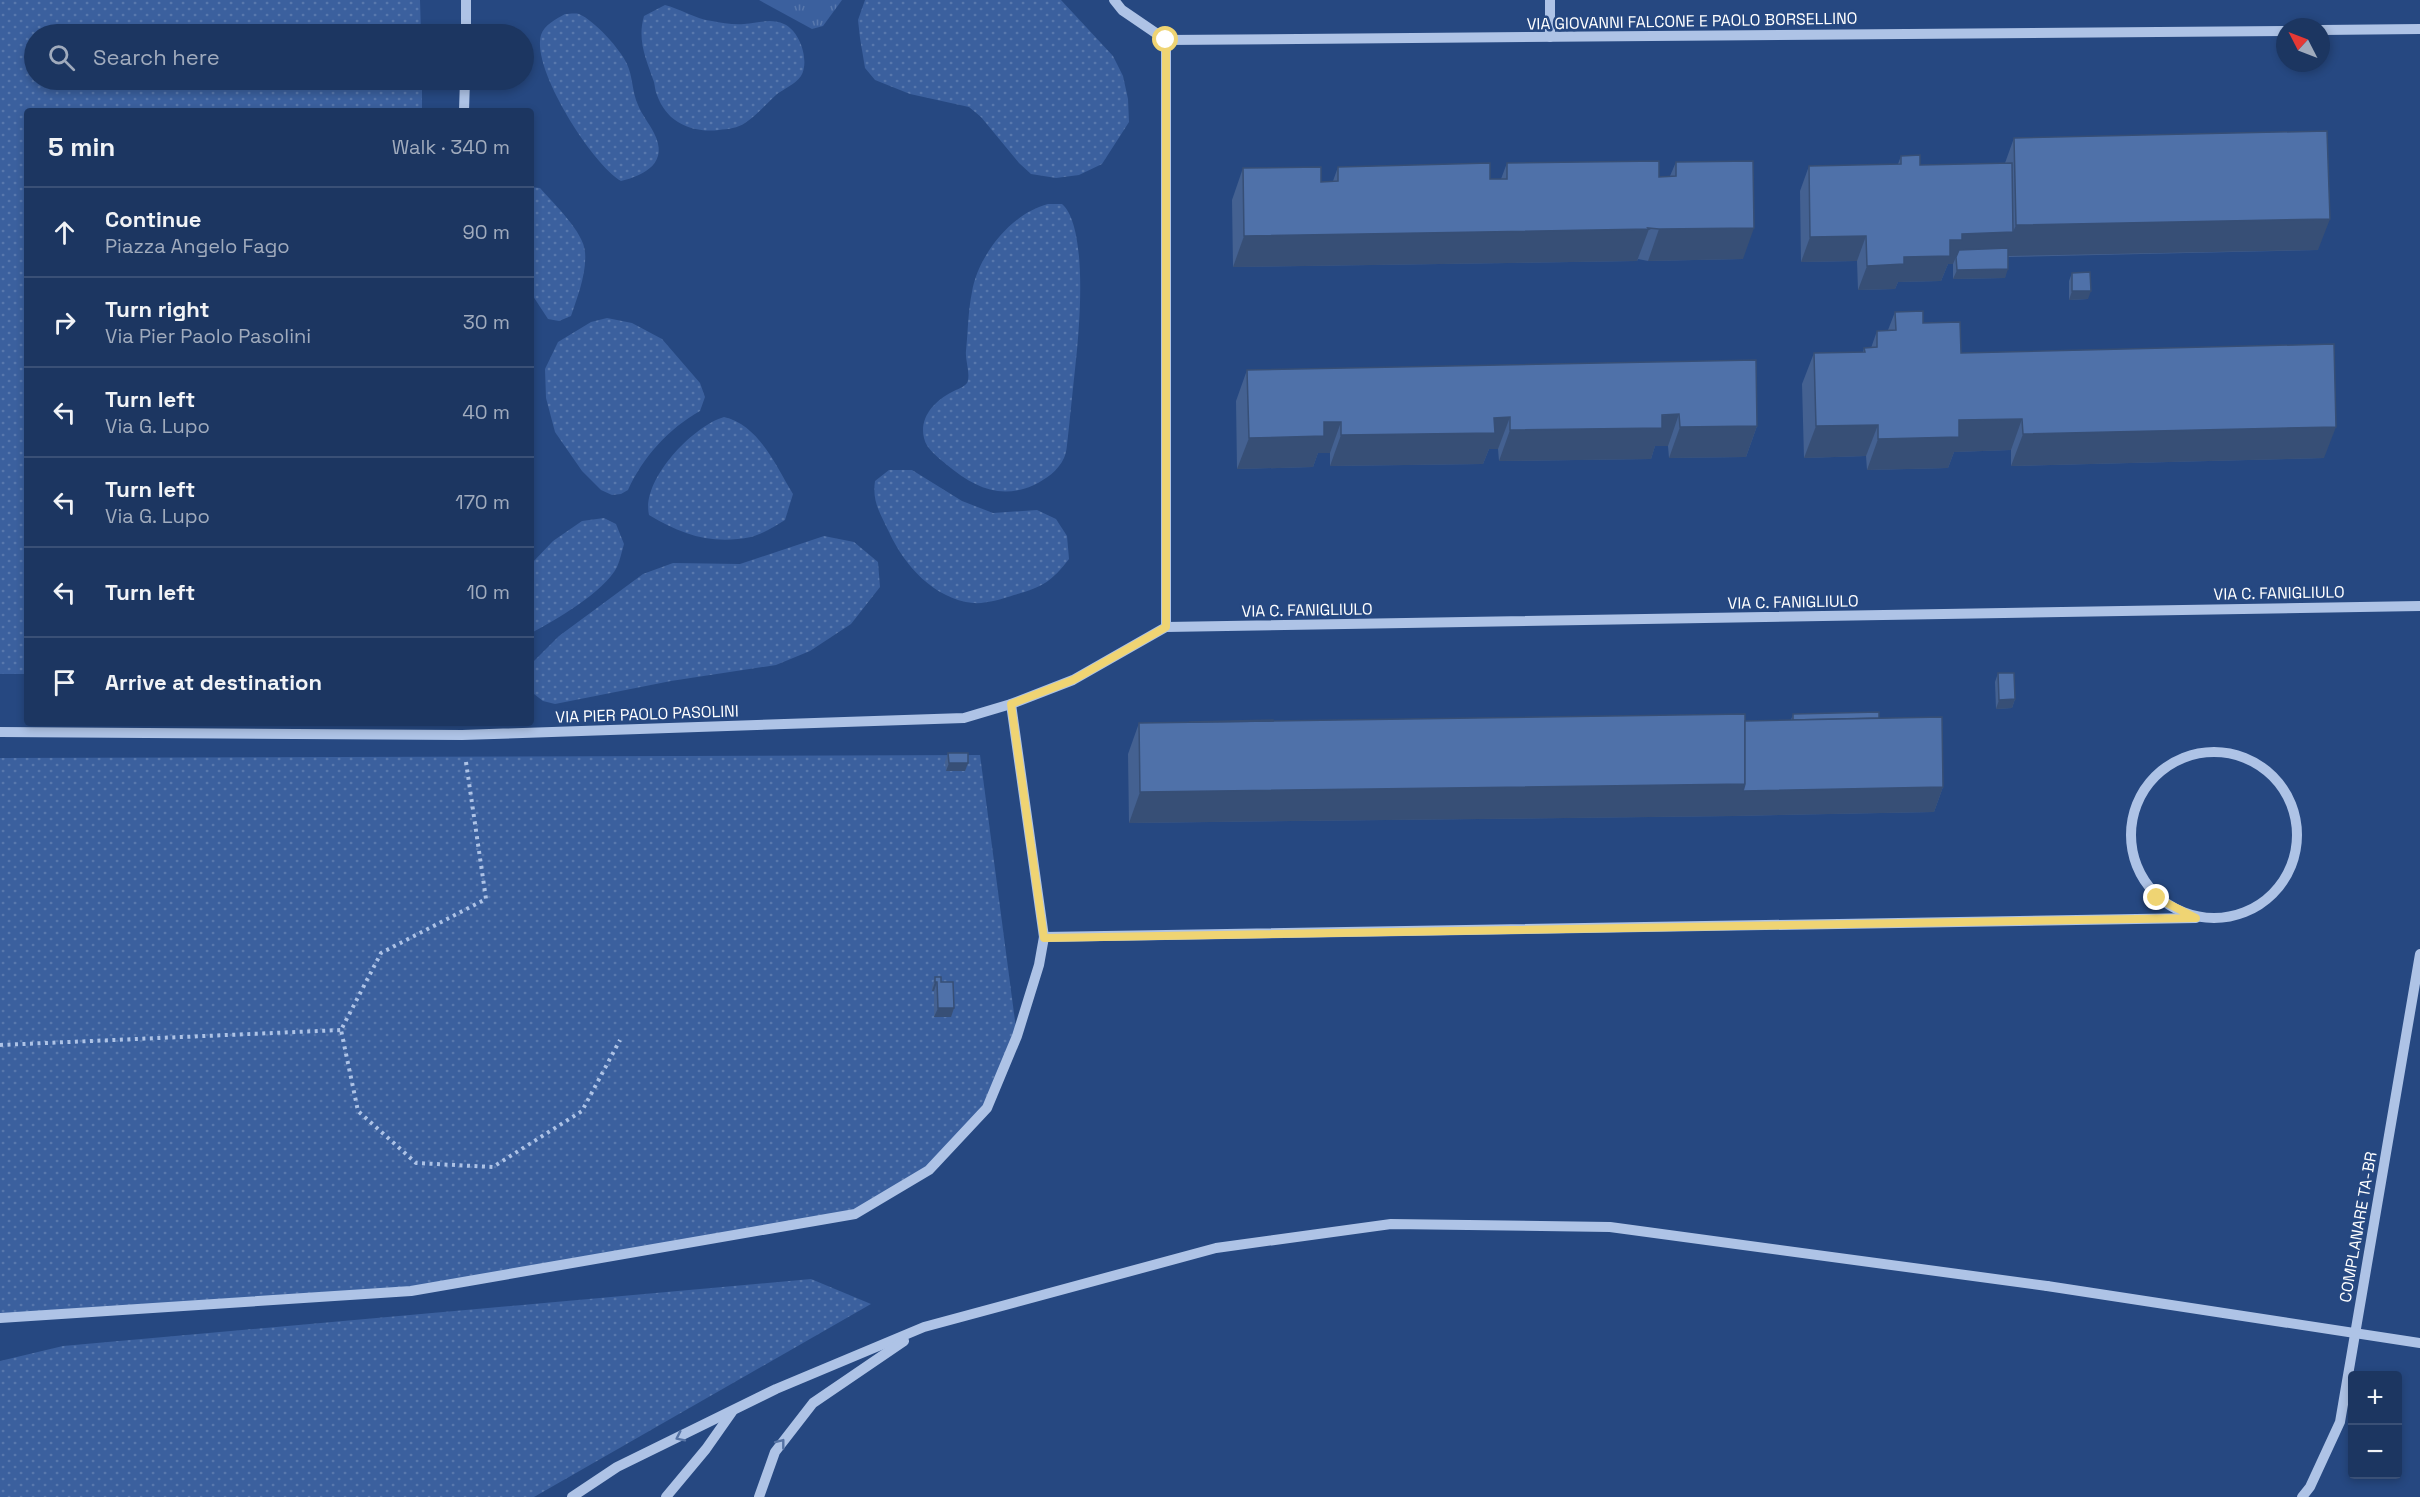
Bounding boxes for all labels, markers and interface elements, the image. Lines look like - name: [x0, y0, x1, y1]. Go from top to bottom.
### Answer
- street label: VIA GIOVANNI FALCONE E PAOLO BORSELLINO: [1526, 8, 1858, 34]
- north arrow: [2276, 18, 2330, 72]
- search box: [24, 24, 534, 90]
- route start: [1152, 26, 1178, 52]
- icon: search: [45, 41, 78, 74]
- text: Search here: [93, 43, 220, 71]
- text: 5 min: [48, 130, 115, 164]
- text: Walk · 340 m: [392, 134, 510, 160]
- text: Continue: [105, 205, 201, 233]
- icon: ahead: [48, 216, 81, 249]
- text: 90 m: [463, 219, 510, 245]
- text: Piazza Angelo Fago: [105, 233, 290, 259]
- text: Turn right: [105, 295, 210, 323]
- icon: right: [48, 306, 81, 339]
- text: 30 m: [463, 309, 510, 335]
- text: Via Pier Paolo Pasolini: [105, 323, 311, 349]
- text: Turn left: [105, 385, 195, 413]
- icon: left: [48, 396, 81, 429]
- text: 40 m: [462, 399, 510, 425]
- text: Via G. Lupo: [105, 413, 210, 439]
- text: Turn left: [105, 475, 195, 503]
- icon: left: [48, 486, 81, 519]
- text: 170 m: [455, 489, 510, 515]
- text: Via G. Lupo: [105, 503, 210, 529]
- icon: left: [48, 576, 81, 609]
- text: Turn left: [105, 578, 195, 606]
- text: 10 m: [466, 579, 510, 605]
- street label: VIA C. FANIGLIULO: [2213, 581, 2345, 605]
- street label: VIA C. FANIGLIULO: [1727, 590, 1859, 614]
- street label: VIA C. FANIGLIULO: [1241, 598, 1373, 622]
- icon: arrive: [48, 666, 81, 699]
- text: Arrive at destination: [105, 668, 322, 696]
- street label: VIA PIER PAOLO PASOLINI: [555, 700, 739, 728]
- route end: [2143, 884, 2169, 910]
- street label: COMPLANARE TA-BR: [2334, 1150, 2382, 1304]
- map controls: [2348, 1371, 2402, 1479]
- button: +: [2348, 1371, 2402, 1425]
- button: −: [2348, 1425, 2402, 1479]
- one-way arrow: [676, 1430, 687, 1441]
- one-way arrow: [774, 1439, 785, 1450]

